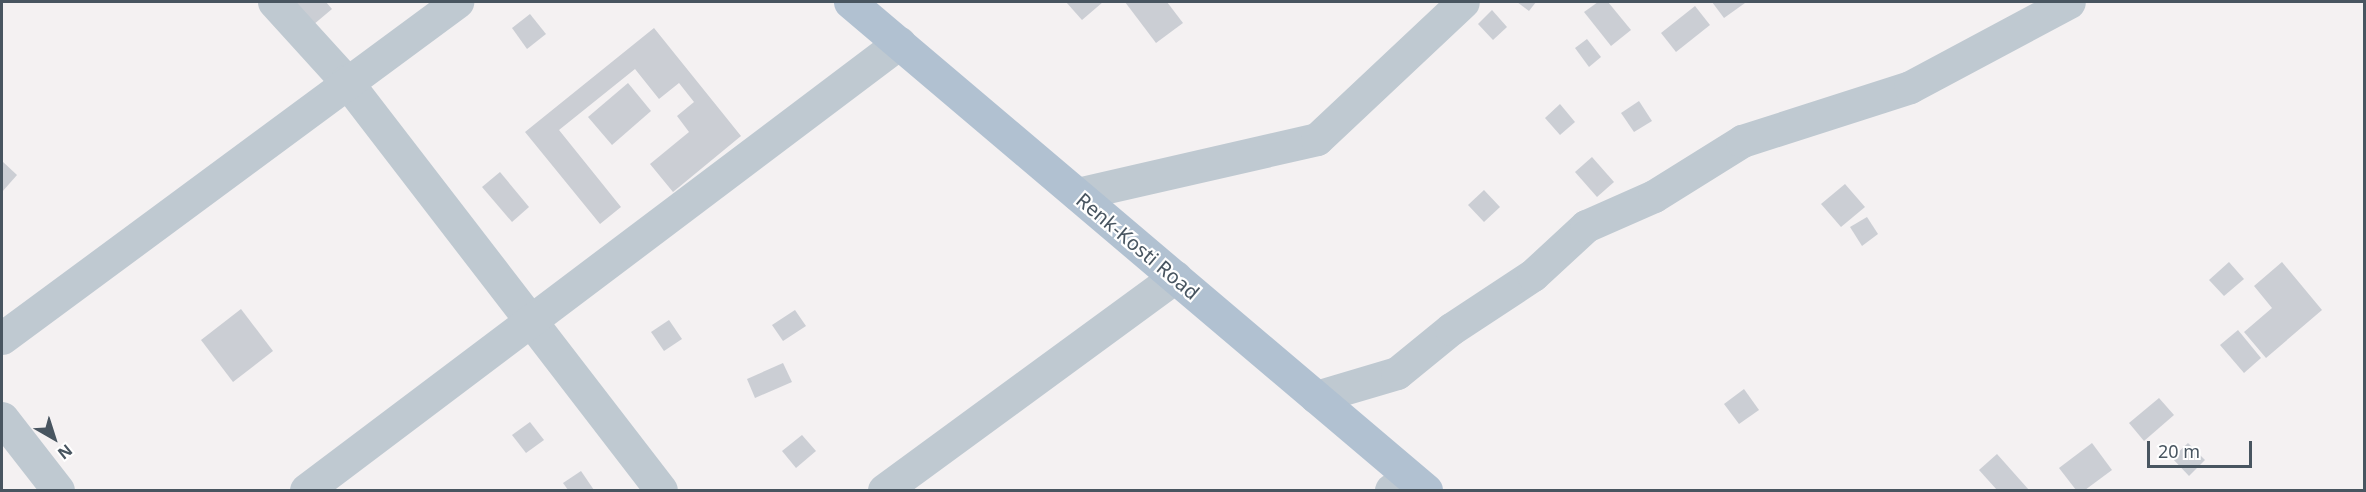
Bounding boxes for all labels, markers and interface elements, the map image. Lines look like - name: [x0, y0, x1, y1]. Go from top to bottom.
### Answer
- street label: Renk-Kosti Road: [1072, 188, 1204, 304]
- north arrow: [24, 408, 84, 468]
- scale bar: [2150, 429, 2255, 467]
- text: N: [53, 439, 77, 465]
- text: 20 m: [2158, 439, 2200, 463]

